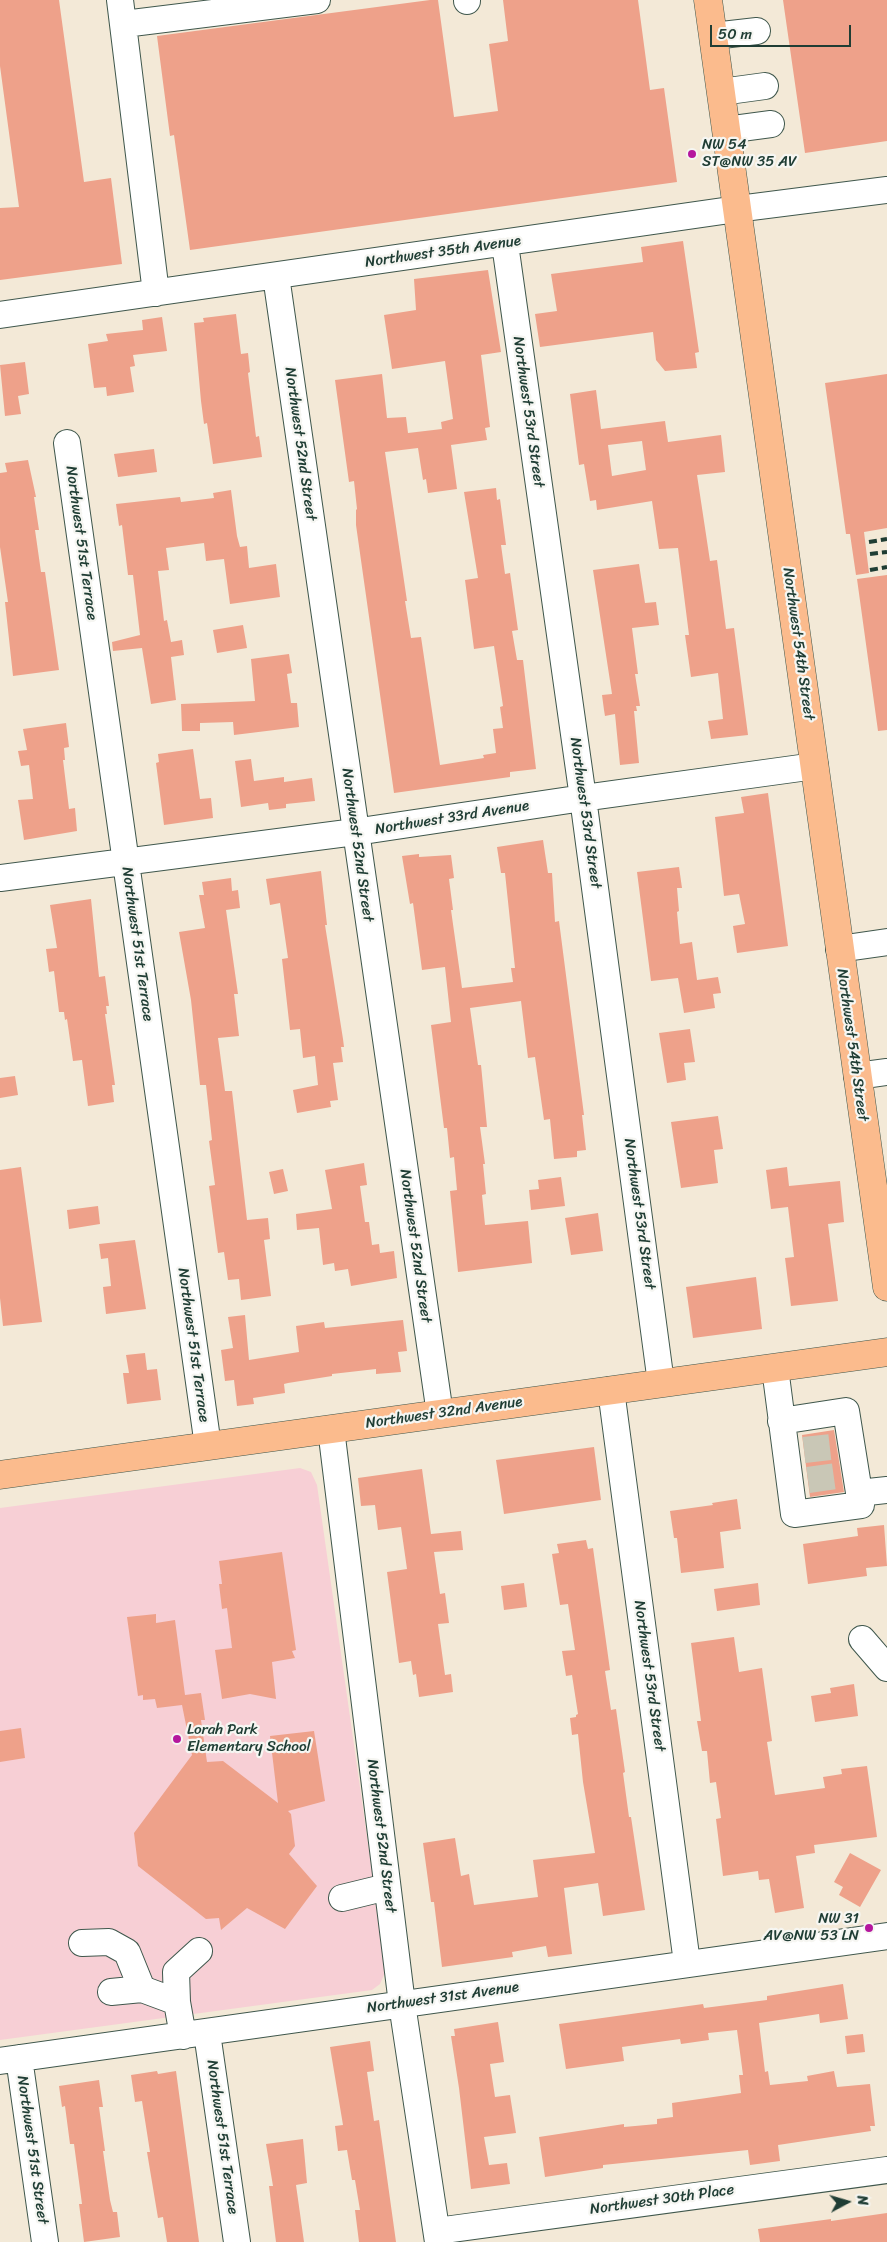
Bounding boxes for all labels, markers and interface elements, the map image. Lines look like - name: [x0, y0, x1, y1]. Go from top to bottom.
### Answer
- scale bar: [712, 15, 853, 47]
- text: 50 m: [718, 21, 752, 47]
- place label: NW 54 ST@NW 35 AV: [702, 136, 797, 171]
- marker: NW 54 ST@NW 35 AV: [686, 148, 698, 160]
- street label: Northwest 35th Avenue: [364, 232, 522, 272]
- street label: Northwest 53rd Street: [508, 335, 548, 489]
- street label: Northwest 52nd Street: [280, 366, 320, 522]
- street label: Northwest 51st Terrace: [61, 465, 101, 621]
- street label: Northwest 54th Street: [778, 567, 818, 721]
- street label: Northwest 53rd Street: [565, 736, 605, 890]
- street label: Northwest 52nd Street: [337, 767, 377, 923]
- street label: Northwest 33rd Avenue: [374, 797, 530, 839]
- street label: Northwest 51st Terrace: [117, 866, 157, 1022]
- street label: Northwest 54th Street: [832, 968, 872, 1122]
- street label: Northwest 53rd Street: [619, 1137, 659, 1291]
- street label: Northwest 52nd Street: [395, 1168, 435, 1324]
- street label: Northwest 51st Terrace: [173, 1267, 213, 1423]
- street label: Northwest 32nd Avenue: [364, 1393, 524, 1433]
- street label: Northwest 53rd Street: [629, 1599, 669, 1753]
- place label: Lorah Park Elementary School: [187, 1721, 311, 1756]
- marker: Lorah Park Elementary School: [171, 1733, 183, 1745]
- street label: Northwest 52nd Street: [363, 1758, 399, 1914]
- place label: NW 31 AV@NW 53 LN: [764, 1910, 859, 1945]
- marker: NW 31 AV@NW 53 LN: [863, 1922, 875, 1934]
- street label: Northwest 31st Avenue: [366, 1978, 520, 2018]
- street label: Northwest 51st Terrace: [202, 2059, 242, 2215]
- street label: Northwest 51st Street: [13, 2074, 51, 2226]
- north arrow: [822, 2177, 872, 2227]
- street label: Northwest 30th Place: [589, 2181, 735, 2219]
- text: N: [849, 2194, 875, 2207]

